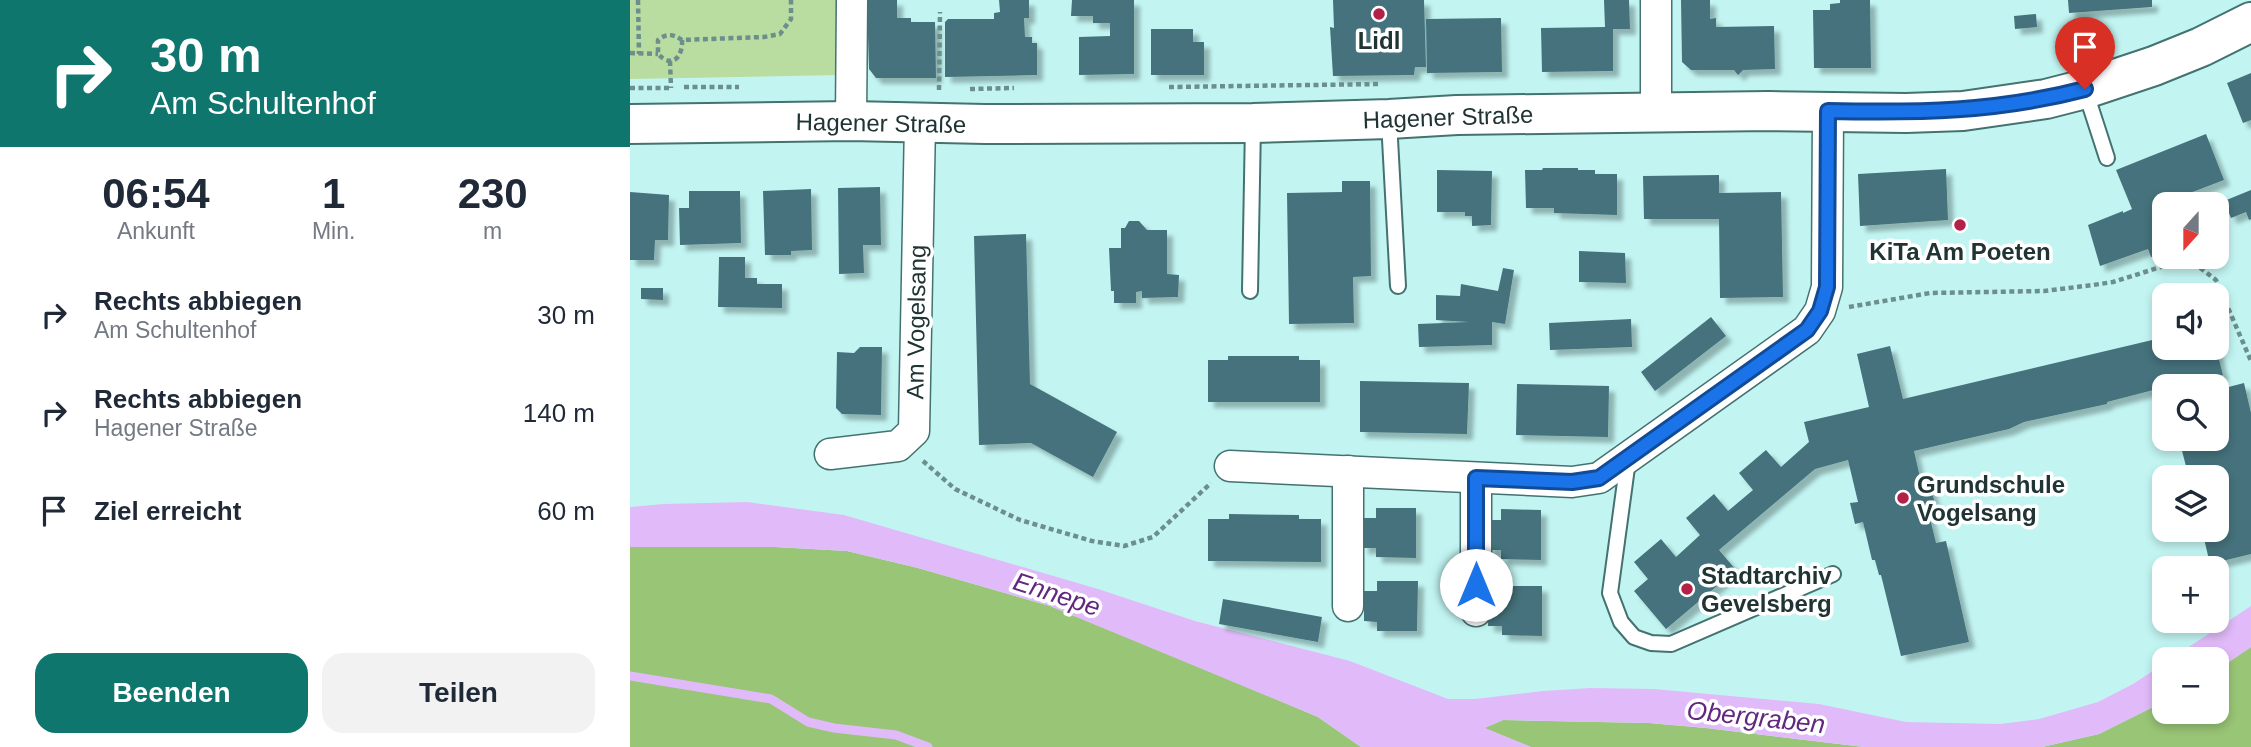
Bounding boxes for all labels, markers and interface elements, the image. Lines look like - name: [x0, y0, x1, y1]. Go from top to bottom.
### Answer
- marker: Lidl: [1371, 6, 1387, 22]
- pin: [2055, 17, 2115, 89]
- place label: Lidl: [1358, 27, 1400, 54]
- icon: right: [35, 28, 126, 119]
- text: 30 m: [150, 28, 262, 82]
- icon: arrive: [2066, 28, 2104, 66]
- text: Am Schultenhof: [150, 85, 376, 121]
- street label: Hagener Straße: [1362, 101, 1534, 133]
- street label: Hagener Straße: [795, 108, 967, 138]
- text: 06:54: [102, 170, 210, 217]
- text: 1: [322, 170, 345, 217]
- text: 230: [458, 170, 528, 217]
- north arrow: [2152, 192, 2230, 270]
- map controls: [2152, 192, 2229, 724]
- marker: KiTa Am Poeten: [1952, 217, 1968, 233]
- text: Ankunft: [117, 218, 195, 244]
- text: Min.: [312, 218, 355, 244]
- text: m: [483, 218, 502, 244]
- place label: KiTa Am Poeten: [1869, 238, 2051, 265]
- street label: Am Vogelsang: [901, 244, 931, 400]
- button: sound: [2152, 283, 2229, 360]
- text: Rechts abbiegen: [94, 286, 302, 316]
- icon: right: [35, 296, 73, 334]
- text: 30 m: [537, 300, 595, 330]
- text: Am Schultenhof: [94, 317, 256, 343]
- button: search: [2152, 374, 2229, 451]
- text: Rechts abbiegen: [94, 384, 302, 414]
- icon: right: [35, 394, 73, 432]
- text: 140 m: [523, 398, 595, 428]
- text: Hagener Straße: [94, 415, 258, 441]
- button: layers: [2152, 465, 2229, 542]
- place label: Grundschule Vogelsang: [1917, 471, 2065, 526]
- marker: Grundschule Vogelsang: [1895, 490, 1911, 506]
- icon: arrive: [35, 492, 73, 530]
- text: Ziel erreicht: [94, 496, 241, 526]
- text: 60 m: [537, 496, 595, 526]
- position arrow: [1439, 548, 1513, 622]
- button: +: [2152, 556, 2229, 633]
- place label: Stadtarchiv Gevelsberg: [1701, 562, 1832, 617]
- water label: Ennepe: [1010, 566, 1104, 622]
- marker: Stadtarchiv Gevelsberg: [1679, 581, 1695, 597]
- button: −: [2152, 647, 2229, 724]
- button: Beenden: [35, 653, 308, 733]
- button: Teilen: [322, 653, 595, 733]
- water label: Obergraben: [1685, 695, 1827, 739]

